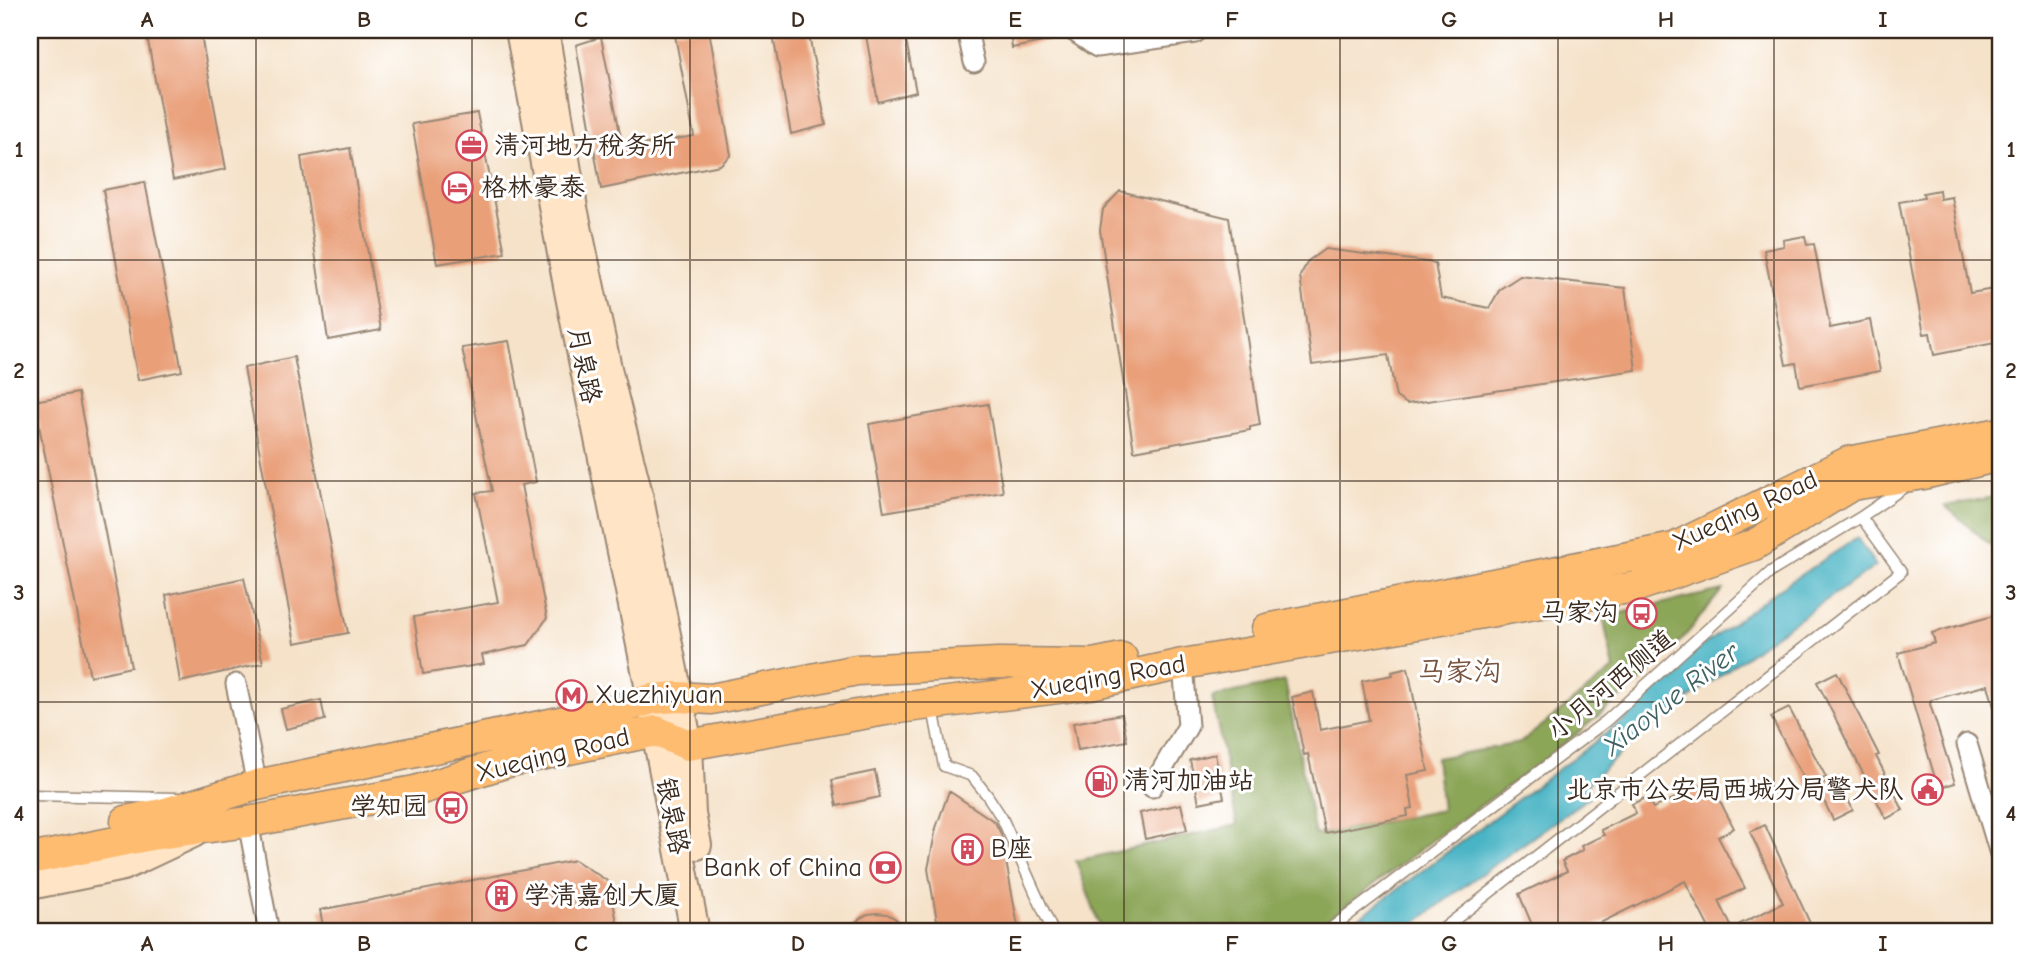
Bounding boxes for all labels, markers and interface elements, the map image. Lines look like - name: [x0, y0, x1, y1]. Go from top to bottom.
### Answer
- text: A: [141, 6, 154, 33]
- text: B: [357, 6, 371, 33]
- text: C: [574, 6, 588, 33]
- text: D: [791, 6, 805, 33]
- text: E: [1008, 6, 1022, 33]
- text: F: [1225, 6, 1239, 33]
- text: G: [1441, 6, 1457, 33]
- text: H: [1658, 6, 1674, 33]
- text: I: [1878, 6, 1888, 33]
- office icon: 清河地方税务所: [454, 129, 488, 163]
- place label: 清河地方税务所: [494, 131, 676, 161]
- text: 1: [14, 136, 24, 163]
- text: 1: [2006, 136, 2016, 163]
- hotel icon: 格林豪泰: [441, 171, 475, 205]
- place label: 格林豪泰: [481, 173, 585, 203]
- street label: 月泉路: [562, 324, 606, 406]
- text: 2: [13, 357, 25, 384]
- text: 2: [2005, 357, 2017, 384]
- street label: Xueqing Road: [1668, 464, 1822, 558]
- text: 3: [13, 579, 25, 606]
- text: 3: [2005, 579, 2017, 606]
- bus stop icon: 马家沟: [1624, 596, 1658, 630]
- place label: 马家沟: [1540, 598, 1618, 628]
- street label: 小月河西侧道: [1542, 623, 1680, 747]
- water label: Xiaoyue River: [1596, 635, 1747, 763]
- street label: Xueqing Road: [1028, 649, 1188, 705]
- district label: 马家沟: [1417, 656, 1501, 688]
- metro station icon: Xuezhiyuan: [555, 678, 589, 712]
- place label: Xuezhiyuan: [595, 680, 723, 710]
- street label: Xueqing Road: [473, 722, 633, 788]
- fuel station icon: 清河加油站: [1084, 764, 1118, 798]
- place label: 清河加油站: [1124, 766, 1254, 796]
- public building icon: 北京市公安局西城分局警犬队: [1910, 773, 1944, 807]
- street label: 银泉路: [650, 775, 694, 857]
- place label: 北京市公安局西城分局警犬队: [1566, 775, 1904, 805]
- bus stop icon: 学知园: [434, 790, 468, 824]
- place label: 学知园: [350, 792, 428, 822]
- text: 4: [14, 800, 25, 827]
- text: 4: [2006, 800, 2017, 827]
- building icon: B座: [951, 832, 985, 866]
- place label: B座: [991, 834, 1033, 864]
- bank icon: Bank of China: [868, 851, 902, 885]
- place label: Bank of China: [704, 853, 862, 883]
- building icon: 学清嘉创大厦: [484, 879, 518, 913]
- place label: 学清嘉创大厦: [524, 881, 680, 911]
- text: A: [141, 930, 154, 957]
- text: B: [357, 930, 371, 957]
- text: C: [574, 930, 588, 957]
- text: D: [791, 930, 805, 957]
- text: E: [1008, 930, 1022, 957]
- text: F: [1225, 930, 1239, 957]
- text: G: [1441, 930, 1457, 957]
- text: H: [1658, 930, 1674, 957]
- text: I: [1878, 930, 1888, 957]

